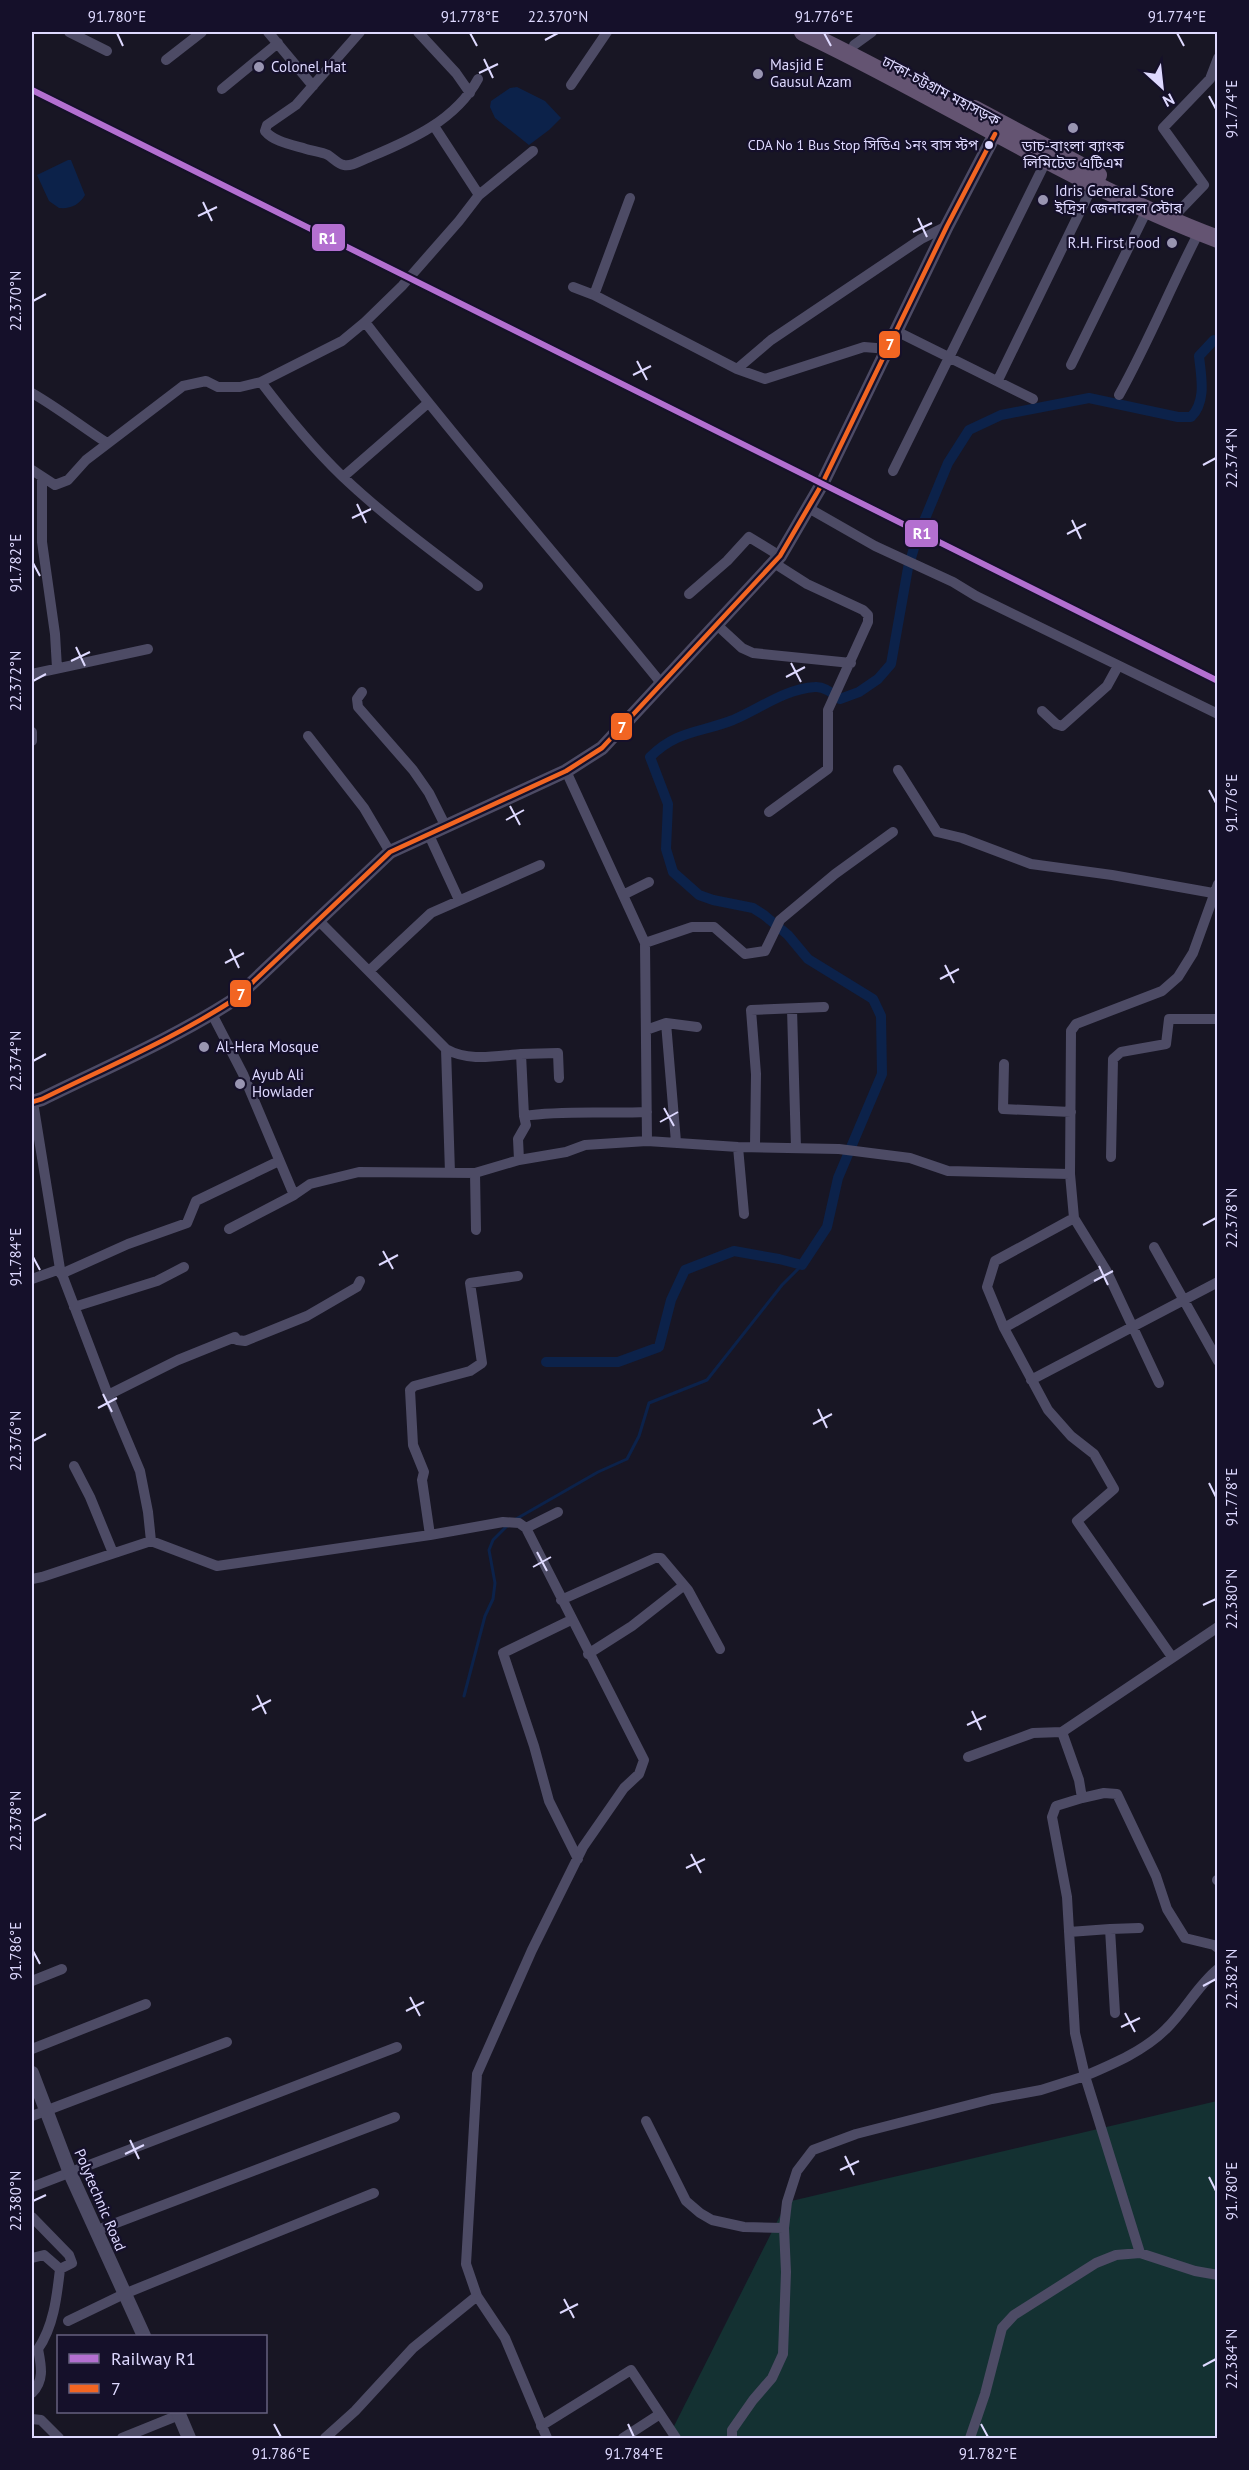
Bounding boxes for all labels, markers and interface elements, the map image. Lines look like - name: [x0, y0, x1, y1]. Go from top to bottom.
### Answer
- text: 91.780°E: [88, 7, 146, 26]
- text: 91.778°E: [441, 7, 499, 26]
- text: 22.370°N: [528, 7, 588, 26]
- text: 91.776°E: [795, 7, 853, 26]
- text: 91.774°E: [1148, 7, 1206, 26]
- street label: ঢাকা-চট্টগ্রাম মহাসড়ক: [878, 51, 1004, 130]
- place label: Masjid E Gausul Azam: [770, 55, 852, 91]
- place label: Colonel Hat: [271, 57, 346, 76]
- north arrow: [1132, 57, 1192, 117]
- marker: Colonel Hat: [252, 60, 266, 74]
- marker: Masjid E Gausul Azam: [751, 67, 765, 81]
- text: 91.774°E: [1222, 80, 1241, 138]
- text: N: [1160, 89, 1178, 112]
- marker: ডাচ-বাংলা ব্যাংক লিমিটেড এটিএম: [1066, 121, 1080, 135]
- place label: CDA No 1 Bus Stop সিডিএ ১নং বাস স্টপ: [748, 136, 979, 154]
- place label: ডাচ-বাংলা ব্যাংক লিমিটেড এটিএম: [1021, 136, 1125, 172]
- marker: CDA No 1 Bus Stop সিডিএ ১নং বাস স্টপ: [983, 139, 995, 151]
- place label: Idris General Store ইদ্রিস জেনারেল স্টোর: [1054, 181, 1183, 217]
- marker: Idris General Store ইদ্রিস জেনারেল স্টোর: [1036, 193, 1050, 207]
- line badge: R1: [311, 223, 346, 252]
- text: R1: [319, 228, 337, 248]
- place label: R.H. First Food: [1068, 233, 1160, 252]
- marker: R.H. First Food: [1165, 236, 1179, 250]
- text: 22.370°N: [6, 271, 25, 331]
- line badge: 7: [878, 330, 901, 359]
- text: 7: [885, 334, 895, 354]
- text: 22.374°N: [1222, 428, 1241, 488]
- line badge: R1: [904, 519, 939, 548]
- text: R1: [913, 523, 931, 543]
- text: 91.782°E: [6, 534, 25, 592]
- text: 22.372°N: [6, 651, 25, 711]
- line badge: 7: [610, 712, 633, 741]
- text: 7: [617, 717, 627, 737]
- text: 91.776°E: [1222, 774, 1241, 832]
- line badge: 7: [229, 979, 252, 1008]
- text: 7: [236, 984, 246, 1004]
- text: 22.374°N: [6, 1031, 25, 1091]
- place label: Al-Hera Mosque: [216, 1037, 319, 1056]
- marker: Al-Hera Mosque: [197, 1040, 211, 1054]
- place label: Ayub Ali Howlader: [252, 1065, 314, 1101]
- marker: Ayub Ali Howlader: [233, 1077, 247, 1091]
- text: 22.378°N: [1222, 1188, 1241, 1248]
- text: 91.784°E: [6, 1228, 25, 1286]
- text: 22.376°N: [6, 1411, 25, 1471]
- text: 91.778°E: [1222, 1468, 1241, 1526]
- text: 22.380°N: [1222, 1569, 1241, 1629]
- text: 22.378°N: [6, 1791, 25, 1851]
- text: 91.786°E: [6, 1922, 25, 1980]
- text: 22.382°N: [1222, 1949, 1241, 2009]
- street label: Polytechnic Road: [70, 2146, 130, 2254]
- text: 91.780°E: [1222, 2162, 1241, 2220]
- text: 22.380°N: [6, 2171, 25, 2231]
- text: 22.384°N: [1222, 2329, 1241, 2389]
- legend: [57, 2335, 267, 2413]
- text: Railway R1: [111, 2347, 196, 2370]
- text: 7: [111, 2377, 121, 2400]
- text: 91.786°E: [252, 2444, 310, 2463]
- text: 91.784°E: [605, 2444, 663, 2463]
- text: 91.782°E: [959, 2444, 1017, 2463]

